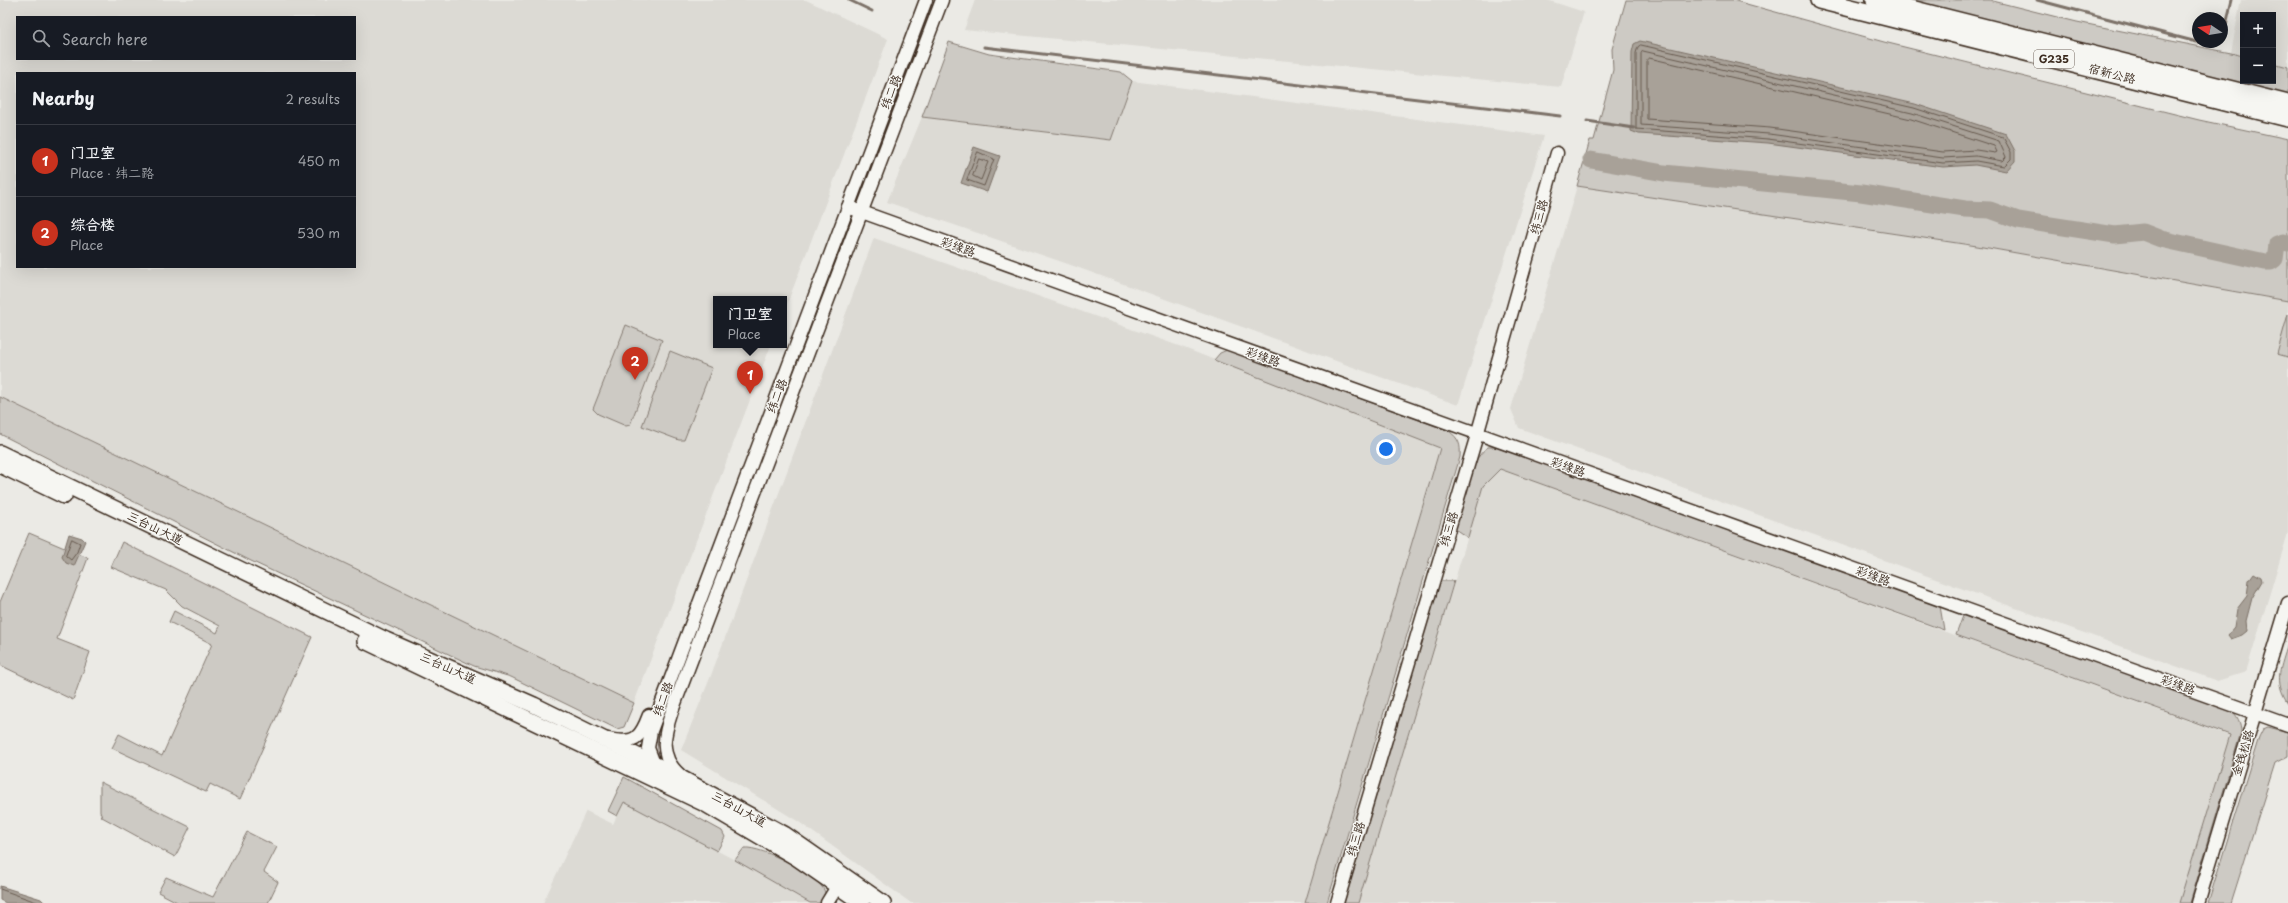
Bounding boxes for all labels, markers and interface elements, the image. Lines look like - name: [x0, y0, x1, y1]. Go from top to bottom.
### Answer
- north arrow: [2192, 12, 2228, 48]
- map controls: [2240, 12, 2276, 84]
- button: +: [2240, 12, 2276, 48]
- search box: [16, 16, 356, 60]
- icon: search: [30, 27, 52, 49]
- text: Search here: [62, 27, 148, 50]
- button: −: [2240, 48, 2276, 84]
- road number: G235: [2034, 50, 2074, 68]
- street label: 宿新公路: [2087, 58, 2138, 88]
- street label: 纬二路: [875, 72, 905, 112]
- text: Nearby: [32, 85, 94, 111]
- text: 2 results: [286, 89, 340, 108]
- text: 门卫室: [70, 140, 115, 163]
- text: 1: [42, 151, 48, 170]
- text: 450 m: [298, 151, 340, 170]
- text: Place · 纬二路: [70, 163, 154, 182]
- street label: 纬三路: [1524, 197, 1552, 237]
- text: 综合楼: [70, 212, 115, 235]
- text: 2: [40, 223, 50, 242]
- text: 530 m: [297, 223, 340, 242]
- street label: 彩缘路: [938, 231, 978, 261]
- text: Place: [70, 235, 103, 254]
- popup: [713, 296, 787, 348]
- text: 门卫室: [727, 301, 773, 324]
- text: Place: [727, 324, 761, 343]
- street label: 彩缘路: [1243, 341, 1283, 371]
- pin: 2: [622, 347, 648, 380]
- pin: 1: [737, 361, 763, 394]
- street label: 纬二路: [761, 376, 791, 416]
- your location: [1376, 439, 1396, 459]
- street label: 彩缘路: [1548, 451, 1588, 481]
- street label: 三台山大道: [125, 506, 186, 548]
- street label: 纬三路: [1434, 509, 1462, 549]
- street label: 彩缘路: [1853, 560, 1893, 590]
- street label: 三台山大道: [417, 647, 479, 688]
- street label: 彩缘路: [2158, 669, 2198, 699]
- street label: 纬二路: [647, 679, 677, 719]
- street label: 金钱松路: [2226, 727, 2258, 778]
- street label: 三台山大道: [709, 786, 770, 831]
- street label: 纬三路: [1341, 819, 1369, 859]

